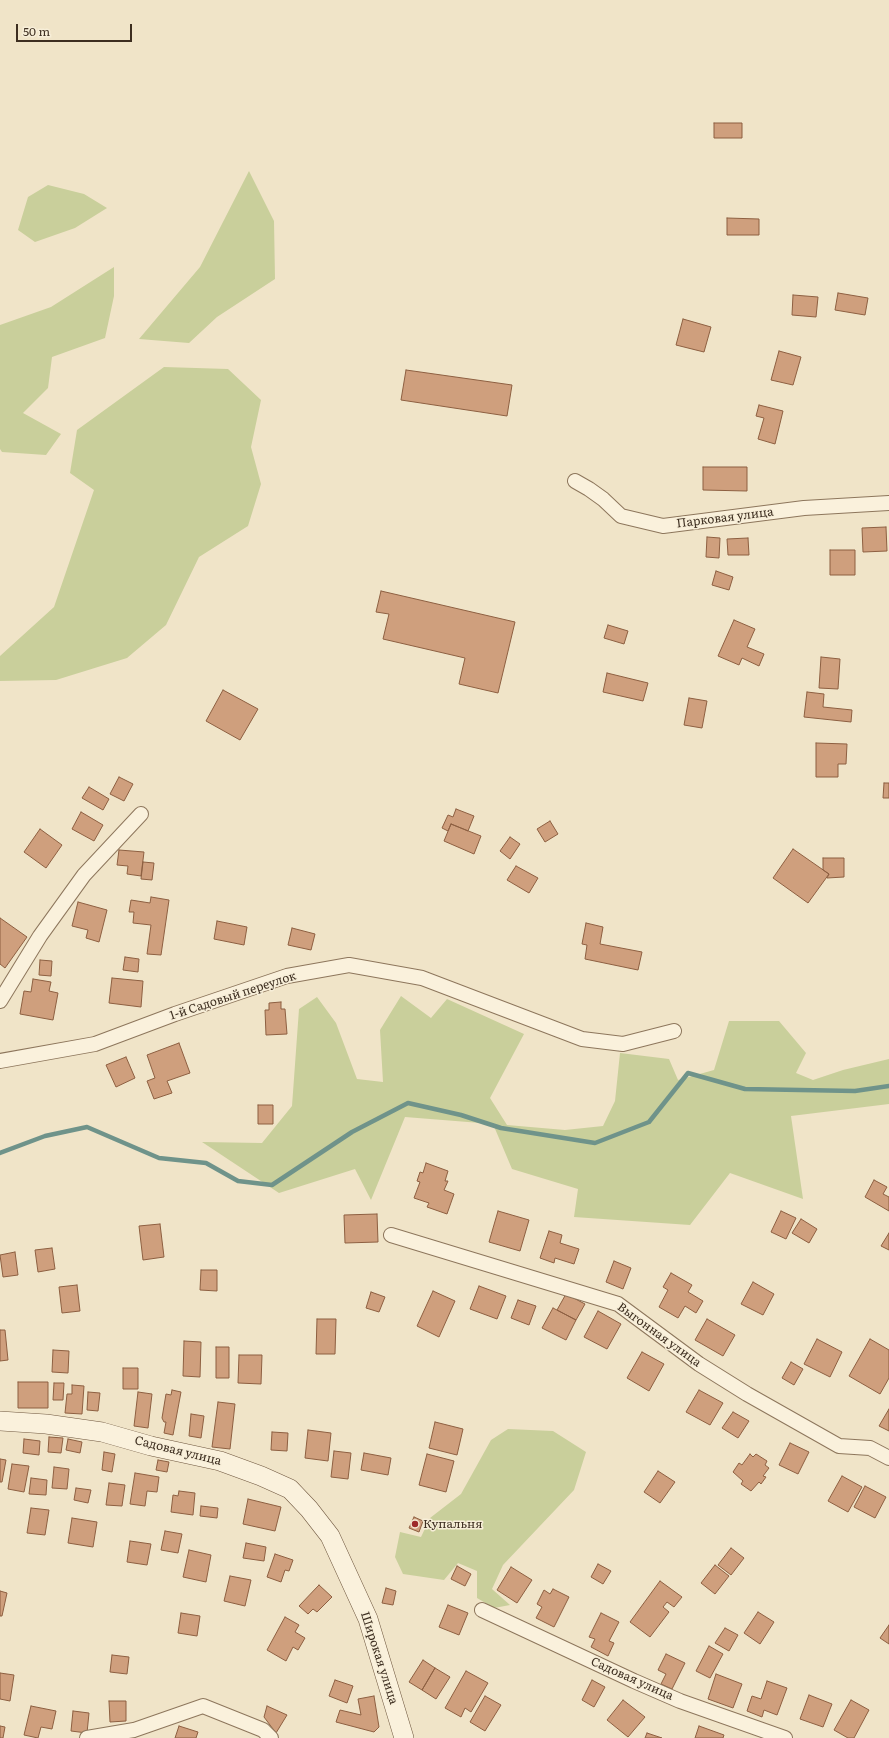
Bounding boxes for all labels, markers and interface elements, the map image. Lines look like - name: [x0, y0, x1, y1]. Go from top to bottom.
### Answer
- scale bar: [18, 16, 134, 42]
- text: 50 m: [23, 22, 50, 40]
- street label: Парковая улица: [676, 505, 774, 531]
- street label: 1-й Садовый переулок: [168, 969, 298, 1023]
- street label: Выгонная улица: [614, 1300, 704, 1370]
- street label: Садовая улица: [133, 1433, 223, 1469]
- place label: Купальня: [423, 1517, 482, 1531]
- marker: Купальня: [410, 1519, 420, 1529]
- street label: Широкая улица: [357, 1610, 401, 1706]
- street label: Садовая улица: [589, 1654, 675, 1704]

